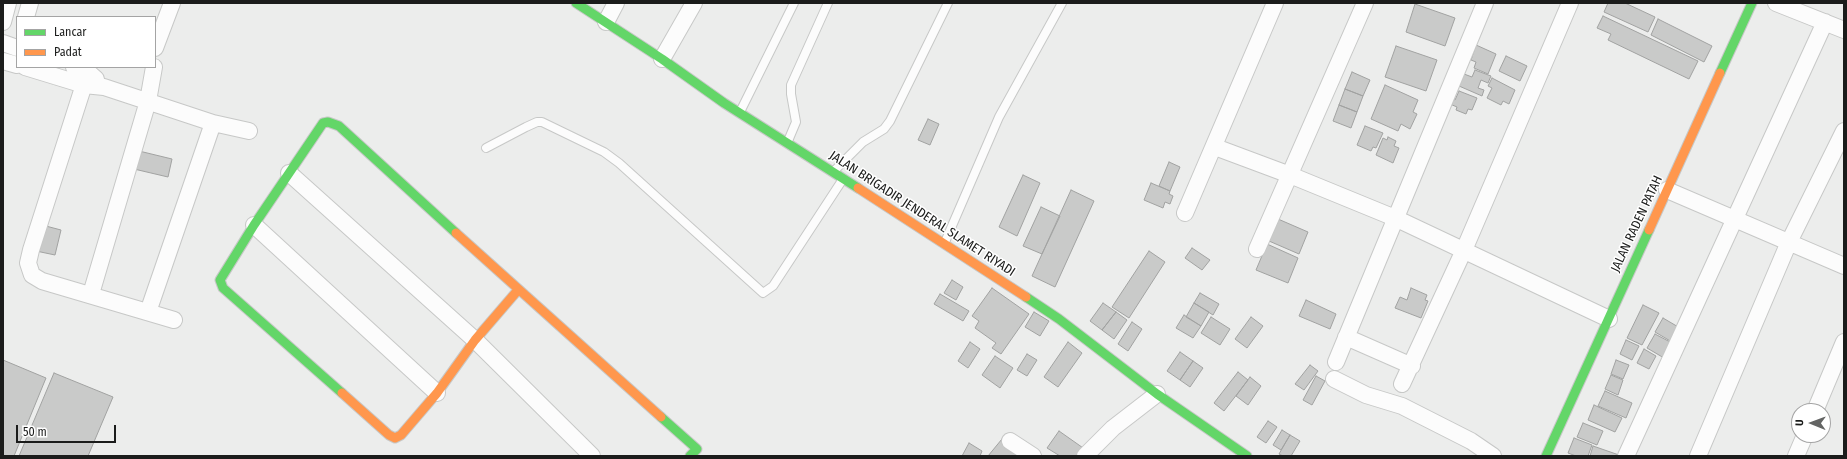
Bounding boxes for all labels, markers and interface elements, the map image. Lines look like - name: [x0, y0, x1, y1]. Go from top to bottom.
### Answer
- legend: [16, 16, 156, 68]
- text: Lancar: [54, 25, 87, 39]
- text: Padat: [54, 45, 82, 59]
- street label: JALAN BRIGADIR JENDERAL SLAMET RIYADI: [826, 148, 1018, 280]
- street label: JALAN RADEN PATAH: [1608, 173, 1666, 275]
- north arrow: [1791, 403, 1831, 443]
- scale bar: [18, 417, 118, 443]
- text: U: [1793, 419, 1806, 426]
- text: 50 m: [23, 425, 47, 439]

